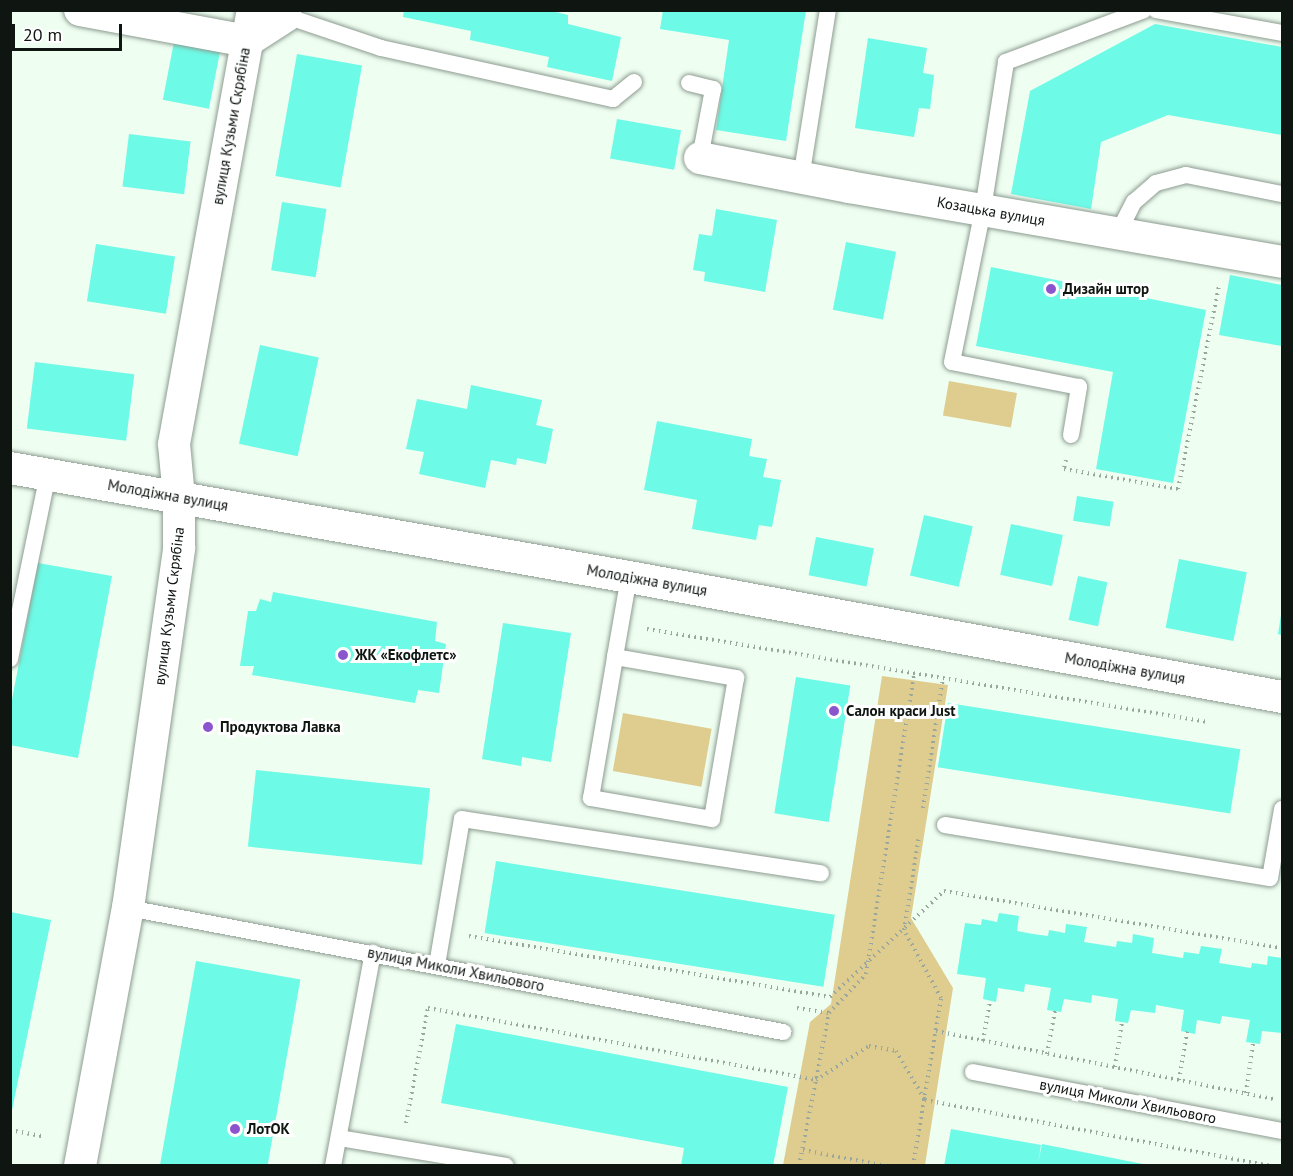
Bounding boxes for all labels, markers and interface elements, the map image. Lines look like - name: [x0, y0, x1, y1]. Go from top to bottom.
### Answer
- scale bar: [15, 12, 124, 50]
- text: 20 m: [23, 23, 62, 46]
- street label: вулиця Кузьми Скрябіна: [208, 46, 254, 206]
- street label: Козацька вулиця: [936, 193, 1046, 229]
- place label: Дизайн штор: [1063, 280, 1149, 298]
- marker: Дизайн штор: [1044, 282, 1058, 296]
- street label: Молодіжна вулиця: [106, 476, 230, 514]
- street label: вулиця Кузьми Скрябіна: [150, 526, 188, 686]
- street label: Молодіжна вулиця: [585, 561, 709, 599]
- place label: ЖК «Екофлетс»: [355, 646, 457, 664]
- marker: ЖК «Екофлетс»: [336, 648, 350, 662]
- street label: Молодіжна вулиця: [1063, 649, 1187, 687]
- place label: Салон краси Just: [846, 702, 955, 720]
- marker: Салон краси Just: [827, 704, 841, 718]
- place label: Продуктова Лавка: [220, 718, 341, 736]
- marker: Продуктова Лавка: [201, 720, 215, 734]
- street label: вулиця Миколи Хвильового: [366, 943, 546, 995]
- street label: вулиця Миколи Хвильового: [1038, 1075, 1218, 1127]
- place label: ЛотОК: [247, 1120, 290, 1138]
- marker: ЛотОК: [228, 1122, 242, 1136]

